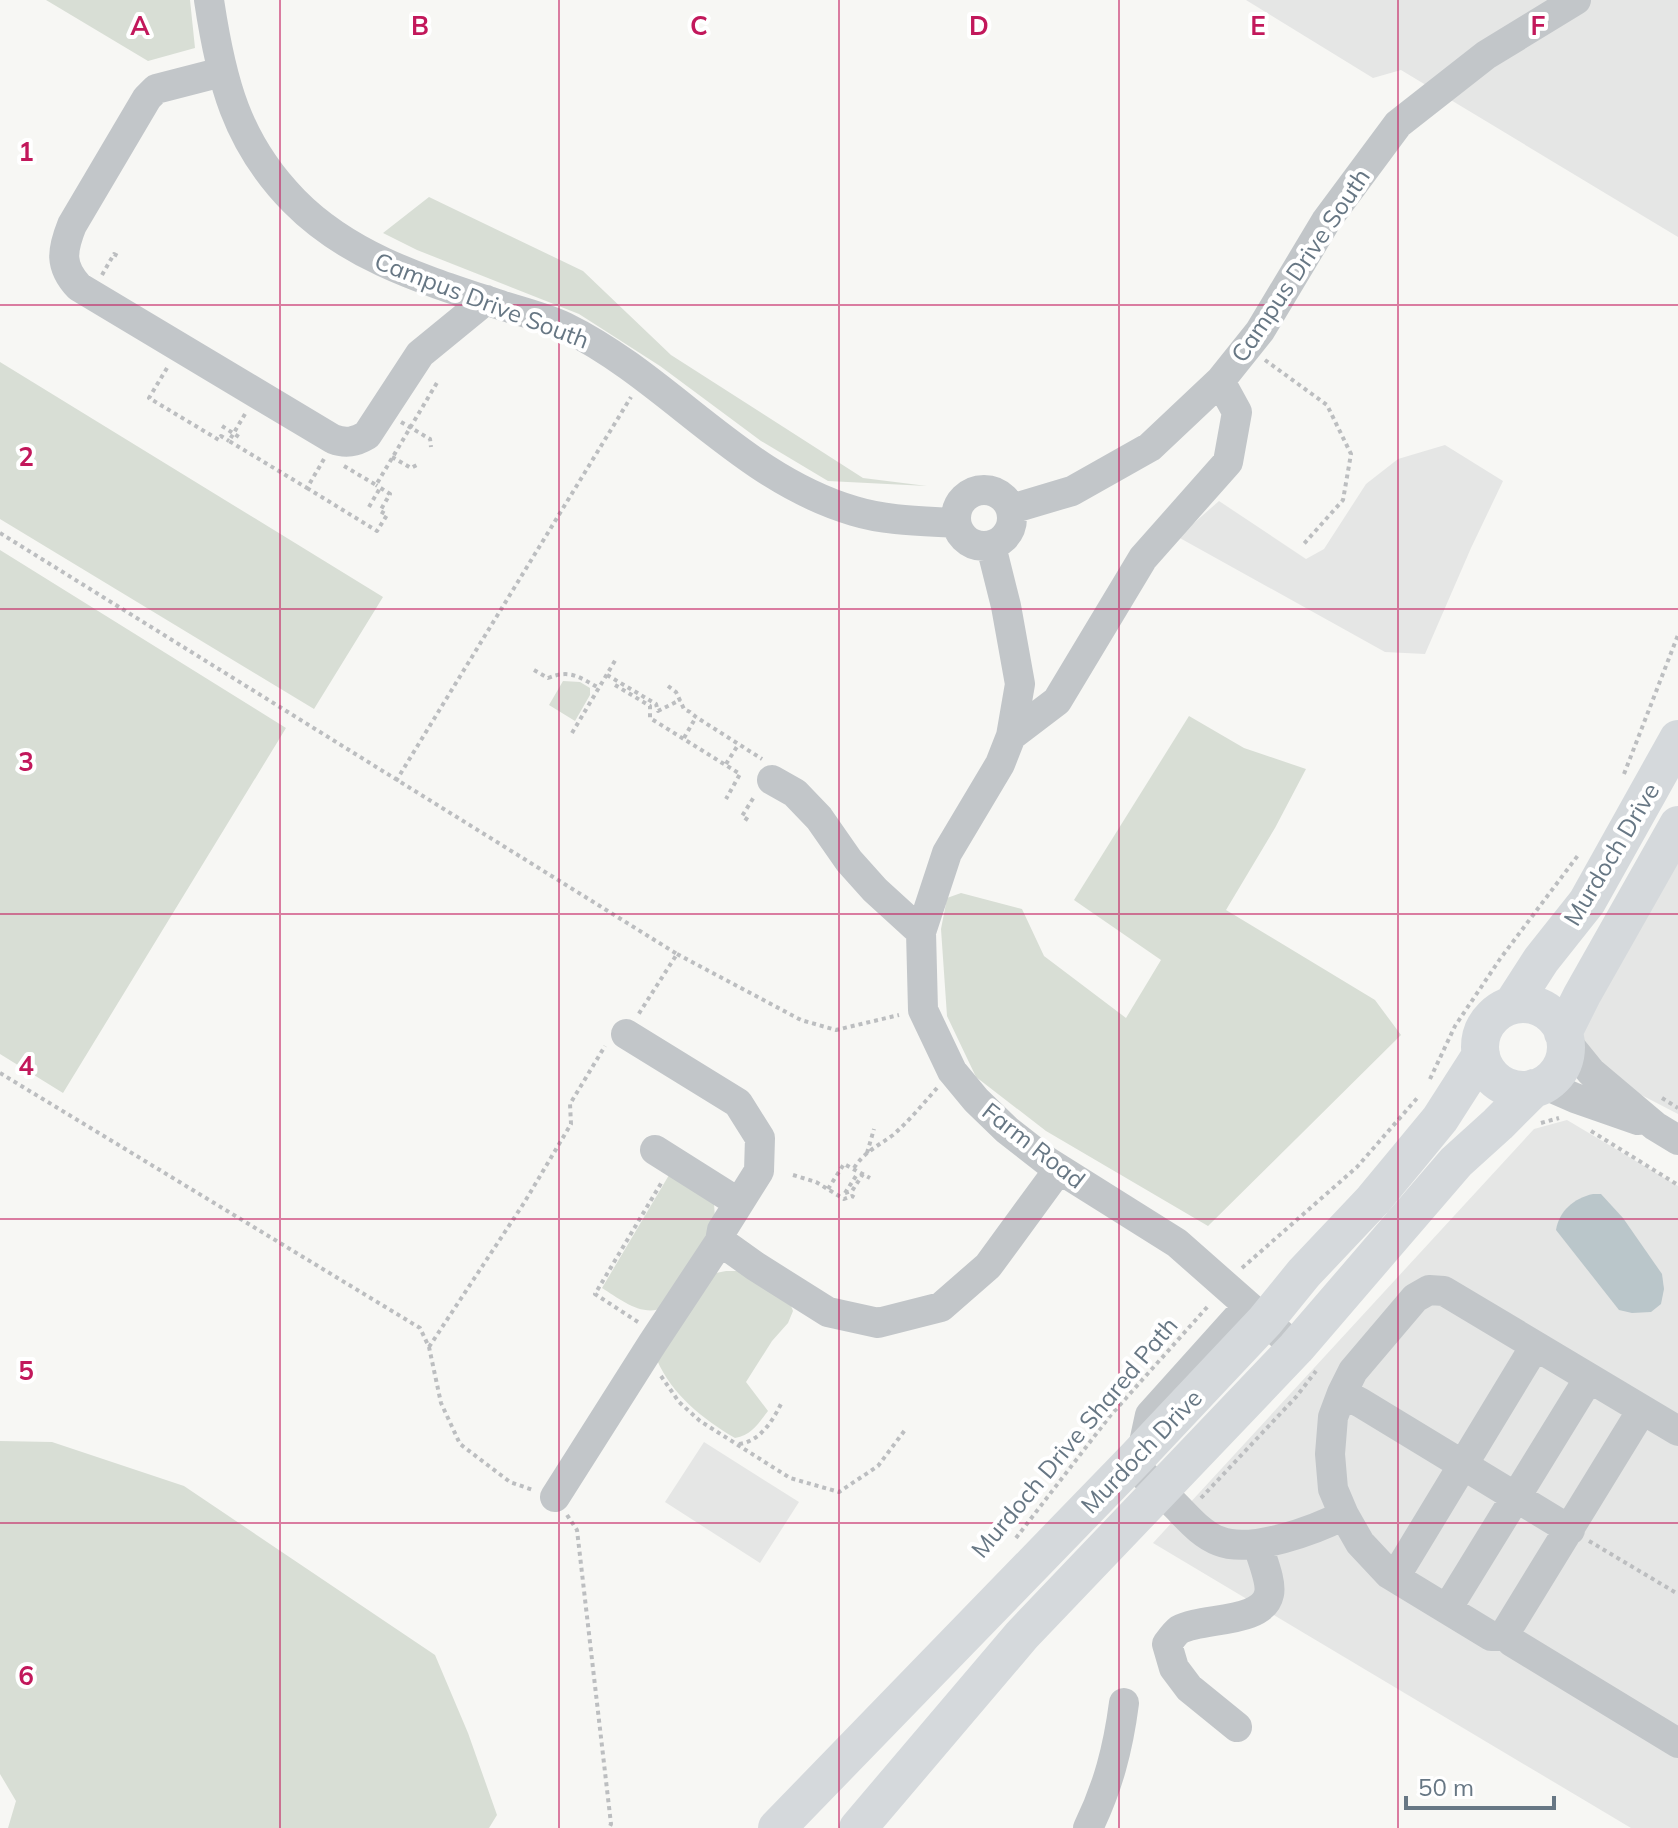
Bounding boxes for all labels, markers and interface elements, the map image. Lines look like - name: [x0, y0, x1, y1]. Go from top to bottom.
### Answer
- text: A: [130, 9, 150, 42]
- text: B: [411, 9, 429, 42]
- text: C: [690, 9, 708, 42]
- text: D: [969, 9, 989, 42]
- text: E: [1250, 9, 1266, 42]
- text: F: [1531, 9, 1546, 42]
- text: 1: [18, 135, 34, 168]
- street label: Campus Drive South: [1224, 162, 1376, 368]
- street label: Campus Drive South: [371, 245, 593, 355]
- text: 2: [18, 440, 34, 473]
- text: 3: [18, 745, 34, 778]
- street label: Murdoch Drive: [1557, 777, 1665, 931]
- text: 4: [18, 1049, 34, 1082]
- street label: Farm Road: [977, 1096, 1091, 1194]
- street label: Murdoch Drive Shared Path: [965, 1311, 1183, 1563]
- text: 5: [18, 1354, 34, 1387]
- street label: Murdoch Drive: [1075, 1383, 1207, 1519]
- text: 6: [18, 1659, 34, 1692]
- scale bar: [1406, 1760, 1554, 1810]
- text: 50 m: [1418, 1772, 1474, 1802]

